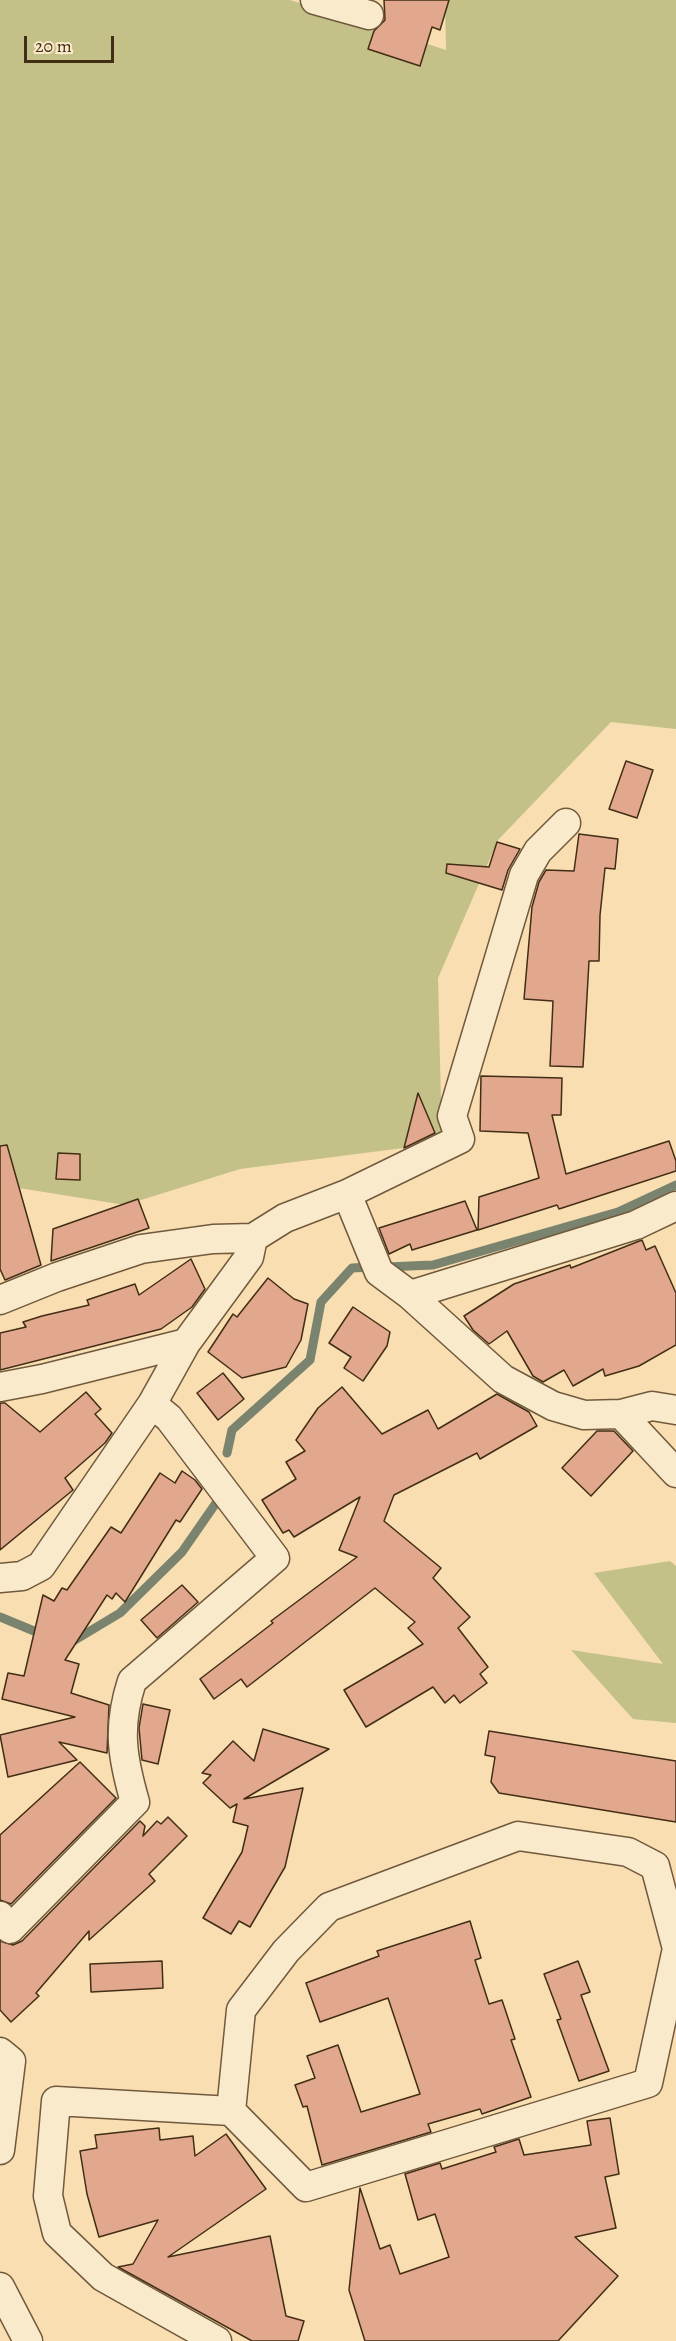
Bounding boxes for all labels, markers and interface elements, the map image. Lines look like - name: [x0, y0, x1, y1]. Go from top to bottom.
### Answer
- scale bar: [27, 24, 117, 62]
- text: 20 m: [35, 34, 72, 58]

